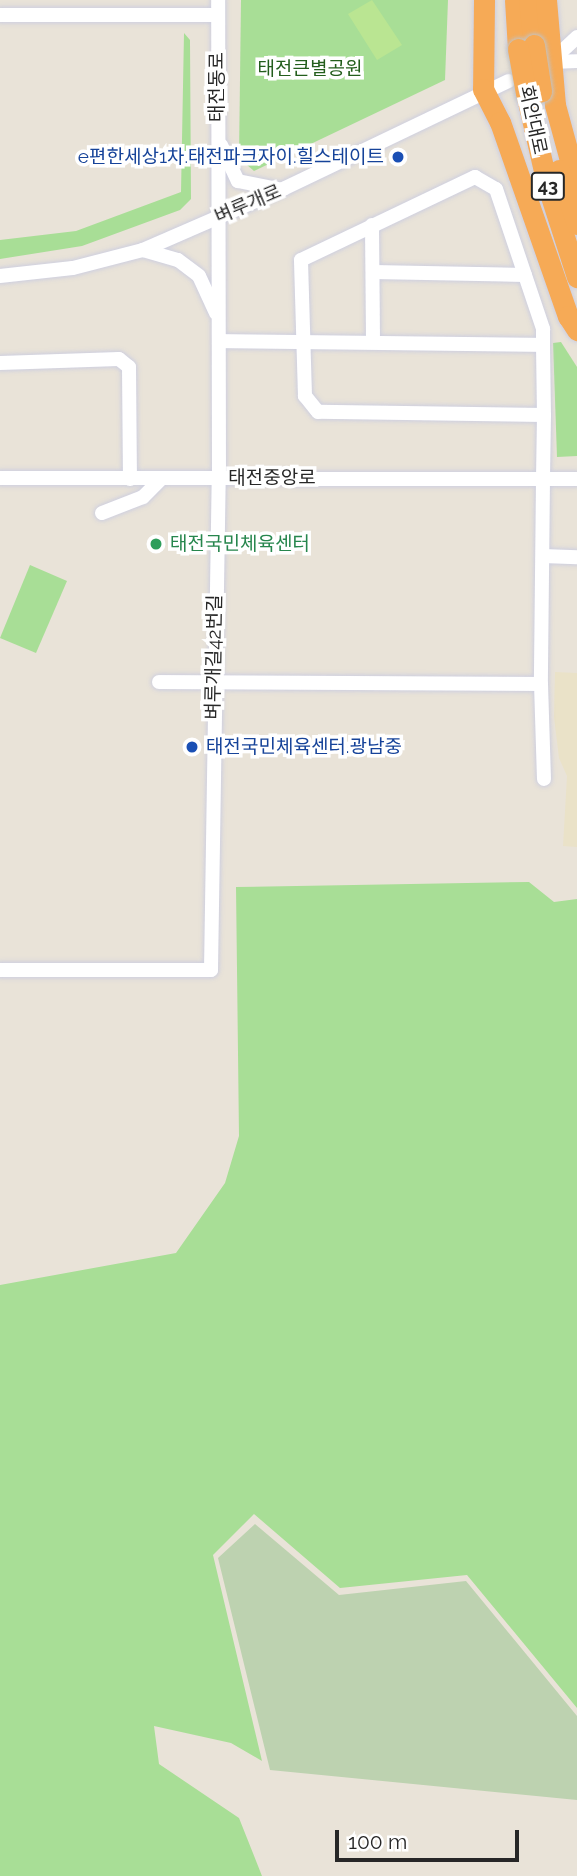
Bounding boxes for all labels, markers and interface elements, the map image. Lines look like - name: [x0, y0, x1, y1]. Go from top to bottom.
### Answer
- street label: 태전동로: [206, 52, 228, 122]
- park label: 태전큰별공원: [258, 58, 362, 80]
- street label: 회안대로: [515, 83, 551, 157]
- place label: e편한세상1차.태전파크자이.힐스테이트: [78, 146, 384, 168]
- marker: e편한세상1차.태전파크자이.힐스테이트: [390, 149, 406, 165]
- road number: 43: [530, 172, 566, 201]
- street label: 벼루개로: [211, 180, 285, 228]
- street label: 태전중앙로: [228, 467, 316, 489]
- place label: 태전국민체육센터: [170, 533, 310, 555]
- marker: 태전국민체육센터: [148, 536, 164, 552]
- street label: 벼루개길42번길: [202, 594, 226, 720]
- place label: 태전국민체육센터.광남중: [206, 736, 402, 758]
- marker: 태전국민체육센터.광남중: [184, 739, 200, 755]
- scale bar: [339, 1816, 523, 1860]
- text: 100 m: [348, 1829, 407, 1854]

